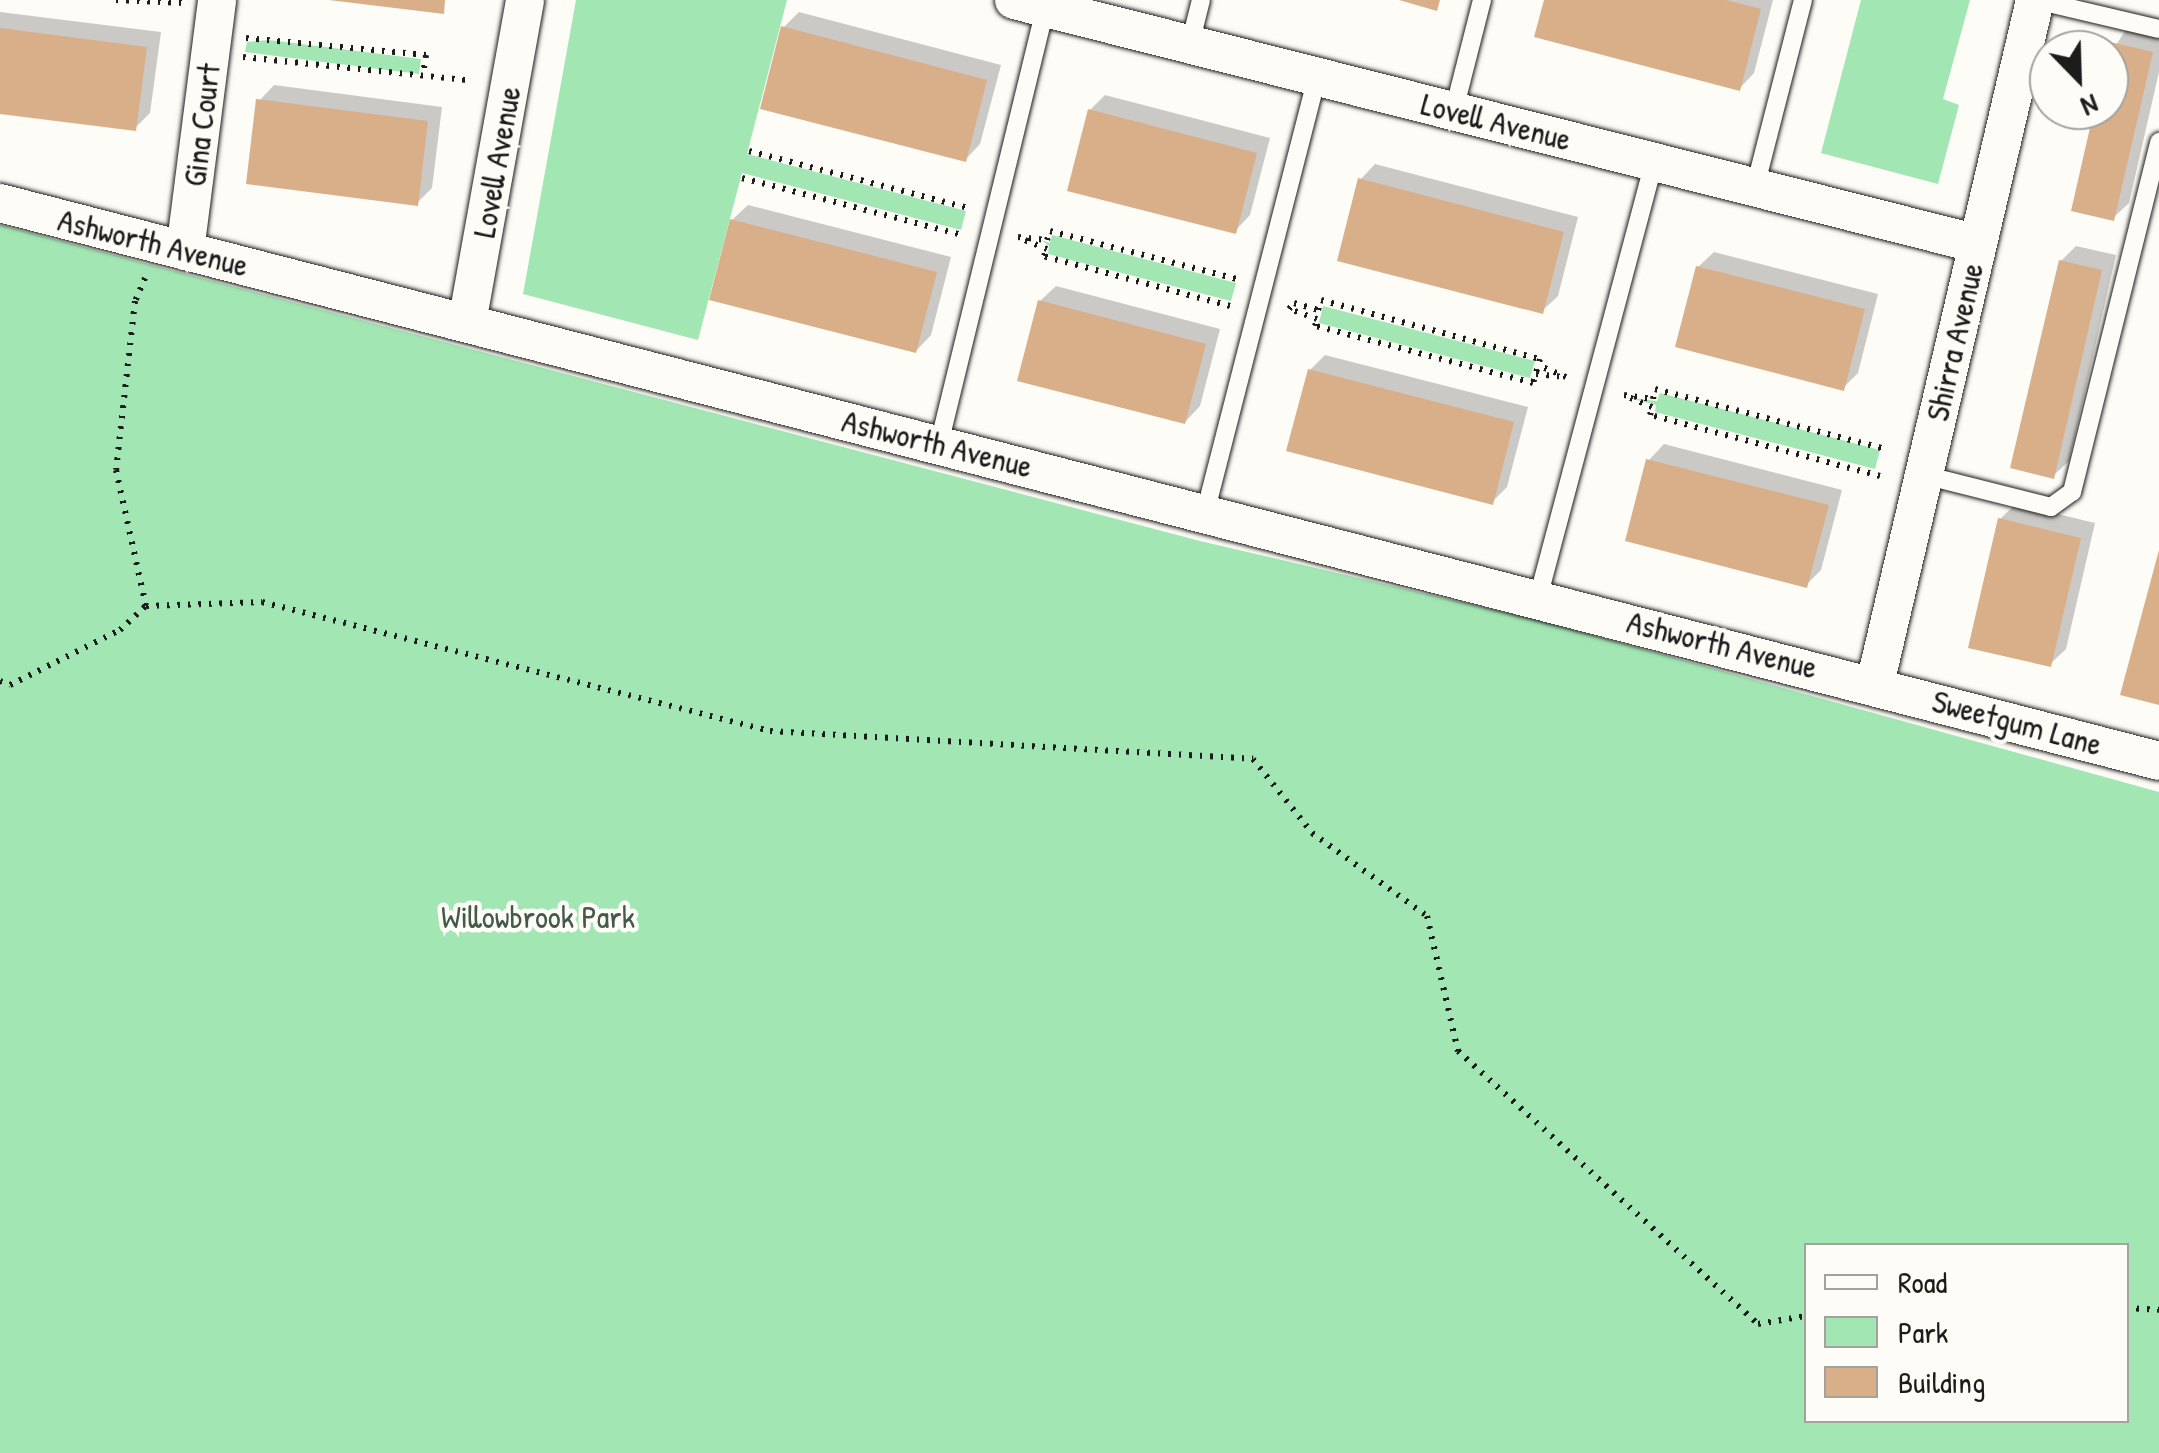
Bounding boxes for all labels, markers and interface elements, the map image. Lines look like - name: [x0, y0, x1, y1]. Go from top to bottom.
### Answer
- north arrow: [2029, 30, 2129, 130]
- street label: Gina Court: [175, 61, 229, 189]
- street label: Lovell Avenue: [465, 84, 529, 240]
- street label: Lovell Avenue: [1417, 85, 1575, 159]
- text: N: [2076, 85, 2104, 126]
- street label: Ashworth Avenue: [54, 201, 252, 285]
- street label: Shirra Avenue: [1918, 259, 1992, 425]
- street label: Ashworth Avenue: [838, 402, 1036, 486]
- street label: Ashworth Avenue: [1623, 603, 1821, 687]
- street label: Sweetgum Lane: [1928, 682, 2106, 764]
- park label: Willowbrook Park: [441, 898, 635, 936]
- legend: [1804, 1243, 2129, 1423]
- text: Road: [1898, 1262, 1947, 1302]
- text: Park: [1898, 1312, 1948, 1352]
- text: Building: [1898, 1362, 1985, 1402]

